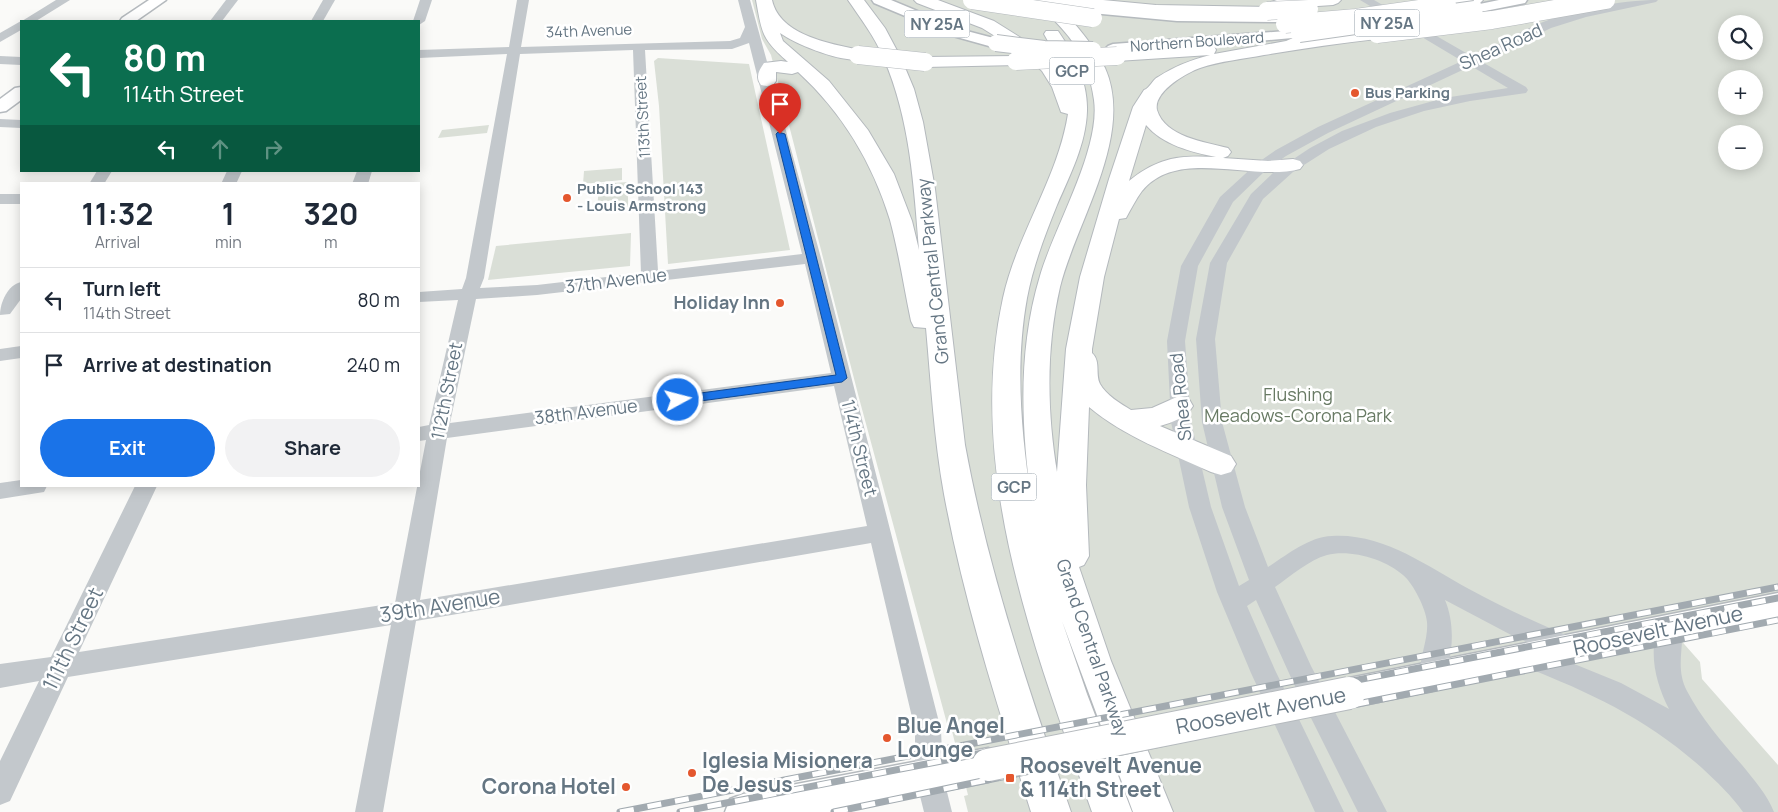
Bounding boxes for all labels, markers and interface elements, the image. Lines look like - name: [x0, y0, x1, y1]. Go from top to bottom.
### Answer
- road number: NY 25A: [1354, 9, 1420, 36]
- road number: NY 25A: [904, 10, 970, 38]
- map controls: [1718, 15, 1763, 170]
- button: search: [1718, 15, 1763, 60]
- street label: Shea Road: [1455, 17, 1546, 75]
- street label: 34th Avenue: [545, 18, 633, 43]
- street label: Northern Boulevard: [1129, 26, 1265, 57]
- text: 80 m: [123, 34, 206, 82]
- icon: left: [40, 40, 105, 105]
- road number: GCP: [1050, 58, 1094, 84]
- button: +: [1718, 70, 1763, 115]
- street label: 113th Street: [630, 76, 655, 159]
- text: 114th Street: [123, 79, 244, 109]
- place label: Bus Parking: [1365, 82, 1450, 103]
- pin: [759, 83, 801, 134]
- marker: Bus Parking: [1349, 87, 1361, 99]
- icon: arrive: [766, 90, 794, 118]
- button: −: [1718, 125, 1763, 170]
- icon: left: [153, 135, 181, 163]
- icon: ahead: [206, 135, 234, 163]
- icon: right: [259, 135, 287, 163]
- street label: Grand Central Parkway: [910, 176, 954, 365]
- place label: Public School 143 - Louis Armstrong: [577, 178, 706, 216]
- marker: Public School 143 - Louis Armstrong: [561, 192, 573, 204]
- text: 11:32: [82, 193, 153, 234]
- text: 1: [222, 193, 235, 234]
- text: 320: [303, 193, 358, 234]
- text: Arrival: [95, 231, 140, 253]
- text: min: [215, 231, 242, 253]
- text: m: [324, 231, 338, 253]
- street label: 37th Avenue: [564, 262, 668, 298]
- text: Turn left: [83, 276, 161, 302]
- icon: left: [40, 286, 68, 314]
- text: 80 m: [357, 287, 400, 313]
- place label: Holiday Inn: [674, 290, 770, 314]
- marker: Holiday Inn: [774, 297, 786, 309]
- text: 114th Street: [83, 302, 171, 324]
- street label: 112th Street: [425, 340, 467, 442]
- icon: arrive: [40, 351, 68, 379]
- text: Arrive at destination: [83, 352, 272, 378]
- text: 240 m: [347, 352, 400, 378]
- street label: Shea Road: [1163, 352, 1197, 442]
- position arrow: [651, 373, 703, 425]
- park label: Flushing Meadows-Corona Park: [1204, 382, 1393, 427]
- street label: 38th Avenue: [533, 393, 639, 429]
- street label: 114th Street: [836, 397, 884, 499]
- button: Exit: [40, 419, 215, 477]
- button: Share: [225, 419, 400, 477]
- road number: GCP: [992, 474, 1036, 501]
- street label: Grand Central Parkway: [1051, 555, 1135, 740]
- street label: 111th Street: [35, 582, 109, 695]
- street label: 39th Avenue: [378, 582, 502, 628]
- street label: Roosevelt Avenue: [1570, 598, 1745, 662]
- street label: Roosevelt Avenue: [1173, 680, 1348, 740]
- place label: Blue Angel Lounge: [897, 711, 1005, 763]
- marker: Blue Angel Lounge: [881, 732, 893, 744]
- place label: Iglesia Misionera De Jesus: [702, 746, 873, 798]
- place label: Roosevelt Avenue & 114th Street: [1020, 751, 1202, 803]
- marker: Iglesia Misionera De Jesus: [686, 767, 698, 779]
- place label: Corona Hotel: [482, 772, 616, 800]
- marker: Roosevelt Avenue & 114th Street: [1004, 772, 1016, 784]
- marker: Corona Hotel: [620, 781, 632, 793]

